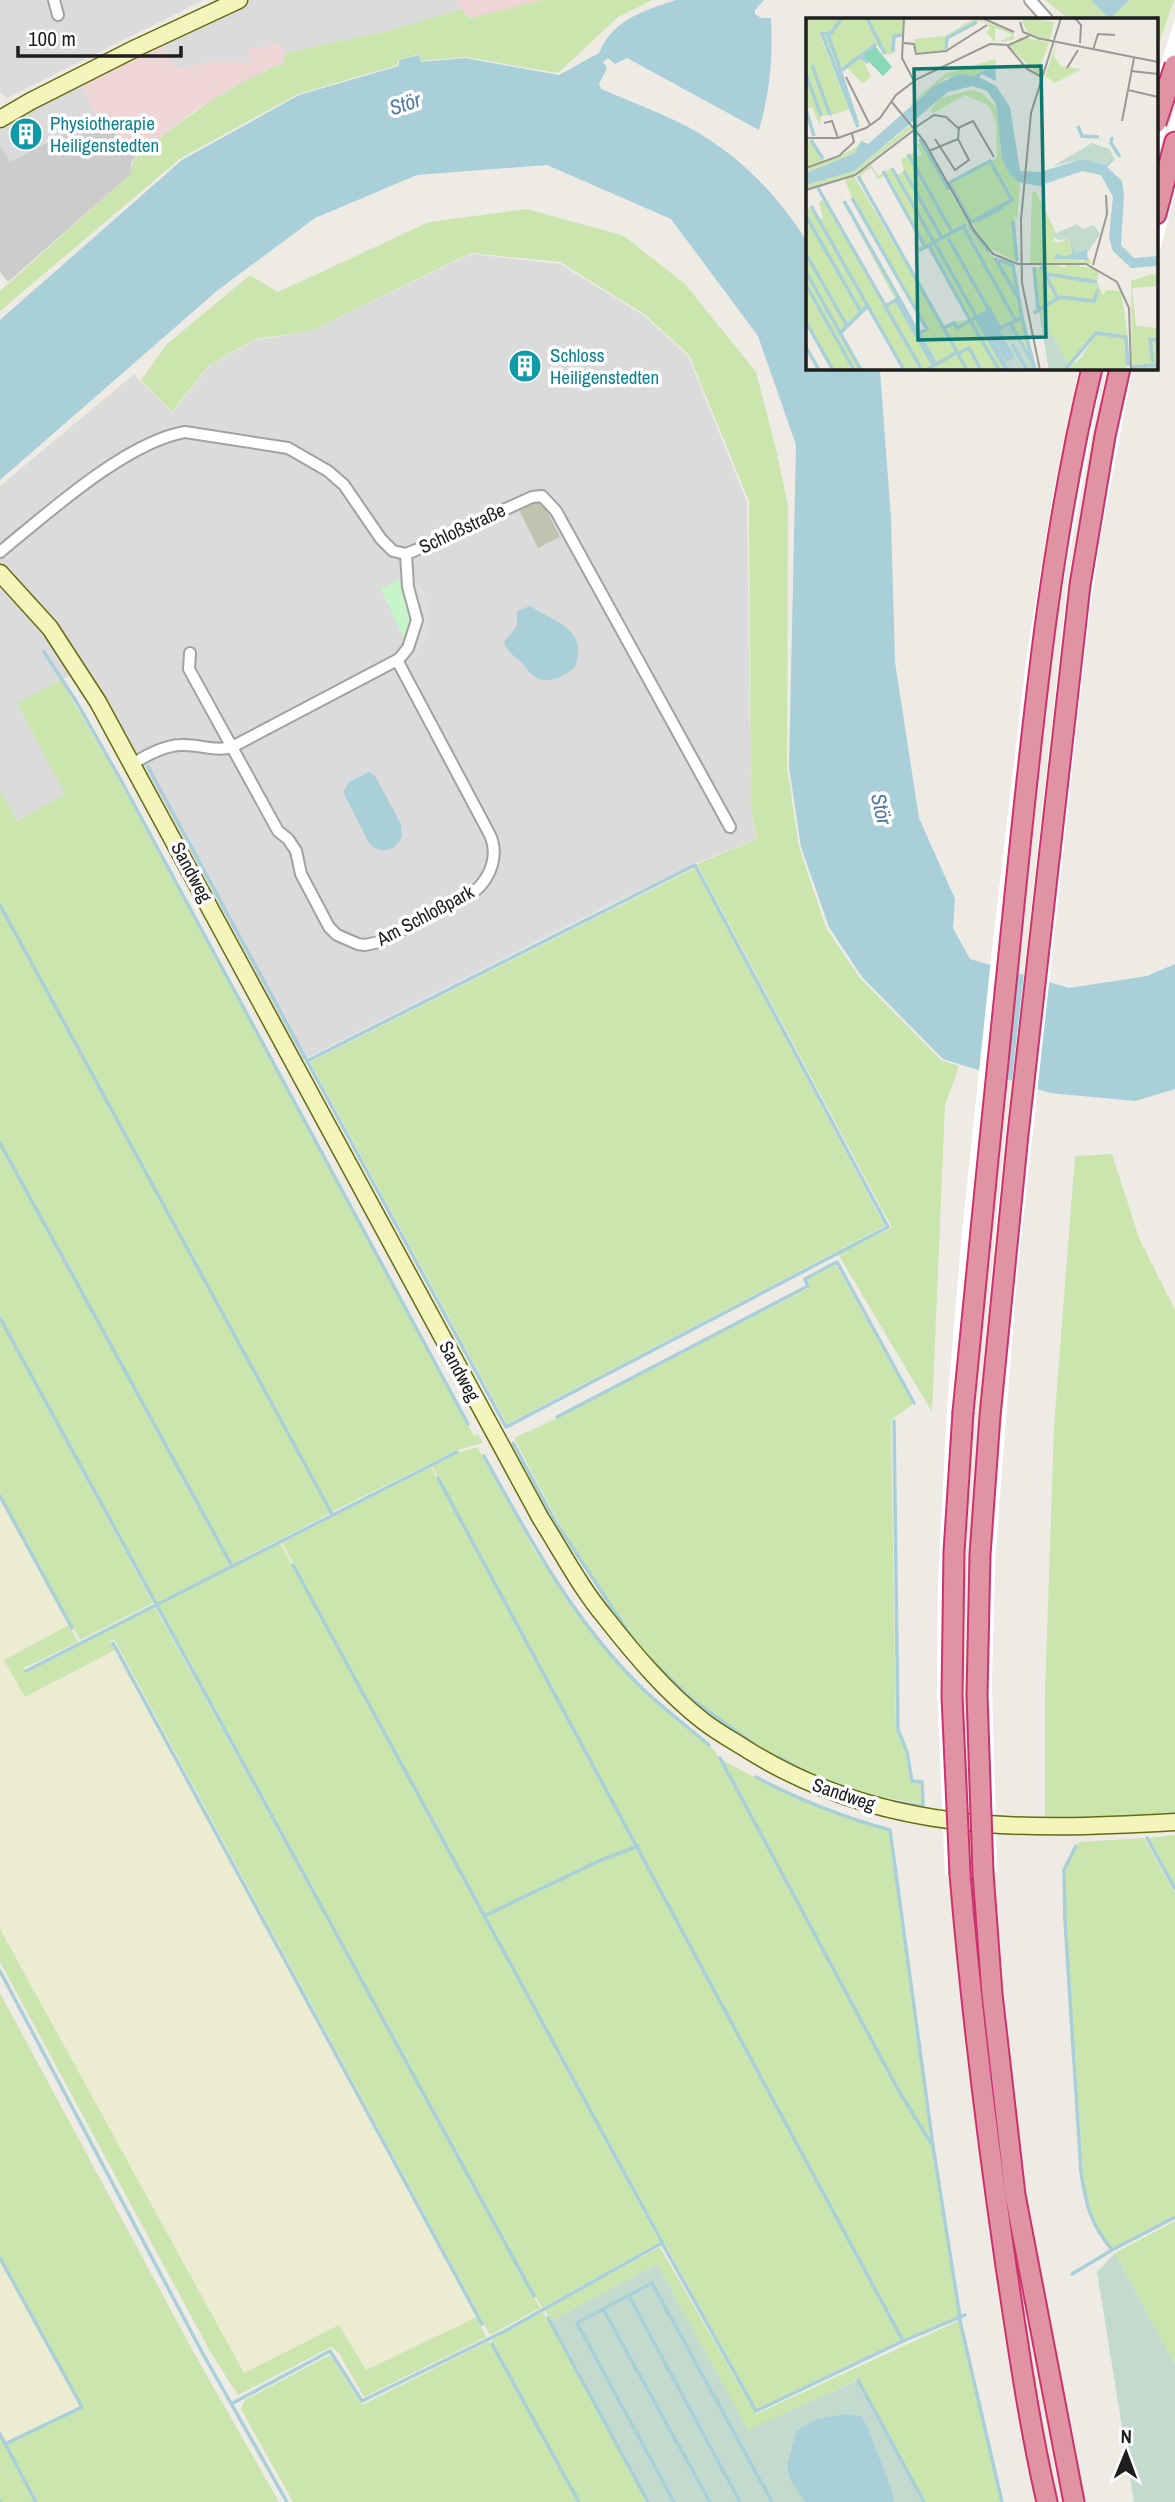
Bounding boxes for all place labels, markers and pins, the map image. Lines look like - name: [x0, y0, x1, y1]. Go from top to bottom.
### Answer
- place label: Physiotherapie Heiligenstedten: [50, 110, 159, 158]
- building icon: Physiotherapie Heiligenstedten: [7, 115, 45, 153]
- place label: Schloss Heiligenstedten: [550, 342, 659, 390]
- building icon: Schloss Heiligenstedten: [506, 347, 544, 385]

